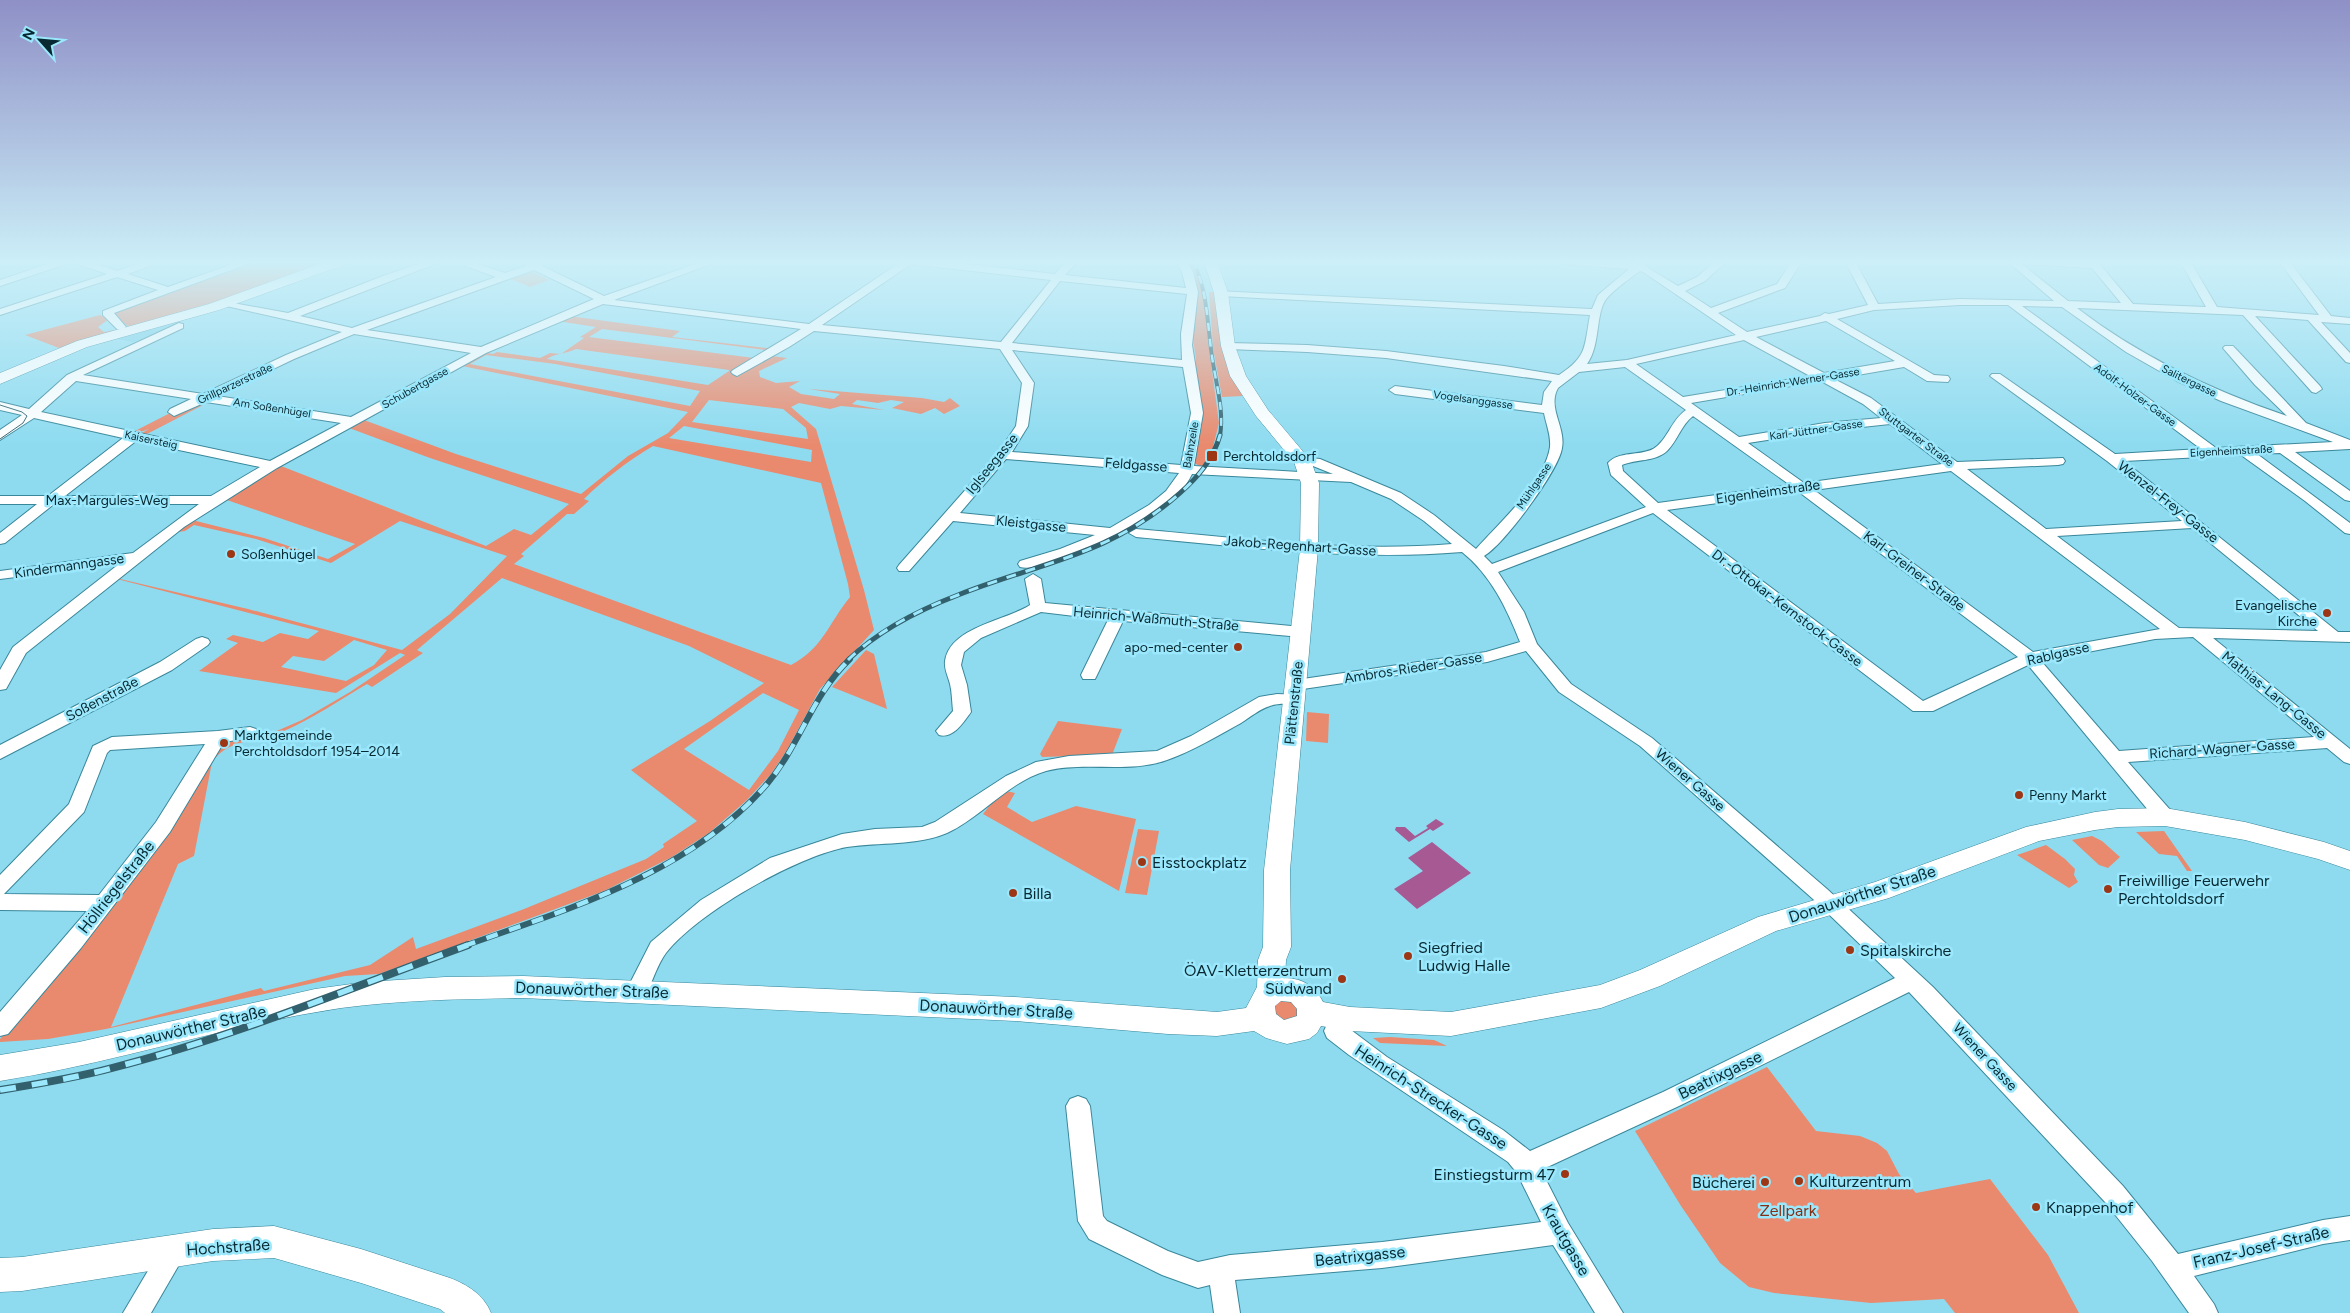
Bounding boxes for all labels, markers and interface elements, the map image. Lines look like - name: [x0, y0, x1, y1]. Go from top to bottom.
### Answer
- north arrow: [15, 15, 65, 65]
- text: N: [19, 26, 39, 43]
- street label: Grillparzerstraße: [195, 361, 275, 407]
- street label: Adolf-Holzer-Gasse: [2091, 361, 2179, 429]
- street label: Salitergasse: [2159, 362, 2219, 400]
- street label: Schubertgasse: [380, 364, 450, 412]
- street label: Dr.-Heinrich-Werner-Gasse: [1726, 365, 1860, 399]
- street label: Vogelsanggasse: [1432, 388, 1514, 412]
- street label: Am Soßenhügel: [232, 395, 312, 421]
- street label: Stuttgarter Straße: [1876, 405, 1956, 469]
- street label: Karl-Jüttner-Gasse: [1769, 417, 1863, 443]
- street label: Bahnzeile: [1181, 421, 1201, 469]
- street label: Kaisersteig: [123, 428, 179, 452]
- street label: Iglseegasse: [962, 430, 1022, 498]
- street label: Eigenheimstraße: [2189, 442, 2273, 460]
- place label: Perchtoldsdorf: [1223, 448, 1317, 465]
- marker: Perchtoldsdorf: [1205, 449, 1219, 463]
- street label: Feldgasse: [1104, 454, 1168, 476]
- street label: Wenzel-Frey-Gasse: [2114, 457, 2222, 547]
- street label: Mühlgasse: [1514, 461, 1554, 511]
- street label: Eigenheimstraße: [1715, 476, 1822, 508]
- street label: Max-Margules-Weg: [45, 492, 169, 509]
- street label: Kleistgasse: [995, 512, 1067, 536]
- street label: Karl-Greiner-Straße: [1860, 527, 1968, 615]
- street label: Jakob-Regenhart-Gasse: [1223, 532, 1377, 560]
- place label: Soßenhügel: [241, 546, 316, 563]
- street label: Dr.-Ottokar-Kernstock-Gasse: [1708, 546, 1866, 670]
- marker: Soßenhügel: [225, 548, 237, 560]
- street label: Kindermanngasse: [13, 550, 125, 582]
- place label: Evangelische Kirche: [2235, 597, 2317, 630]
- street label: Heinrich-Waßmuth-Straße: [1072, 603, 1240, 635]
- marker: Evangelische Kirche: [2321, 607, 2333, 619]
- place label: apo-med-center: [1124, 639, 1228, 656]
- street label: Rablgasse: [2025, 639, 2091, 669]
- marker: apo-med-center: [1232, 641, 1244, 653]
- street label: Mathias-Lang-Gasse: [2218, 648, 2330, 743]
- street label: Ambros-Rieder-Gasse: [1343, 649, 1483, 687]
- street label: Plättenstraße: [1281, 660, 1307, 745]
- street label: Soßenstraße: [63, 673, 141, 725]
- place label: Marktgemeinde Perchtoldsdorf 1954–2014: [234, 727, 400, 760]
- street label: Richard-Wagner-Gasse: [2149, 735, 2296, 763]
- marker: Marktgemeinde Perchtoldsdorf 1954–2014: [218, 737, 230, 749]
- street label: Wiener Gasse: [1652, 745, 1728, 815]
- place label: Penny Markt: [2029, 787, 2107, 804]
- marker: Penny Markt: [2013, 789, 2025, 801]
- street label: Höllriegelstraße: [74, 837, 158, 937]
- place label: Eisstockplatz: [1152, 853, 1247, 872]
- marker: Eisstockplatz: [1136, 856, 1148, 868]
- street label: Donauwörther Straße: [1786, 861, 1938, 927]
- place label: Freiwillige Feuerwehr Perchtoldsdorf: [2118, 871, 2270, 908]
- marker: Freiwillige Feuerwehr Perchtoldsdorf: [2102, 883, 2114, 895]
- place label: Billa: [1023, 884, 1052, 903]
- marker: Billa: [1007, 887, 1019, 899]
- place label: Siegfried Ludwig Halle: [1418, 938, 1510, 975]
- place label: Spitalskirche: [1860, 941, 1952, 960]
- marker: Spitalskirche: [1844, 944, 1856, 956]
- marker: Siegfried Ludwig Halle: [1402, 950, 1414, 962]
- place label: ÖAV-Kletterzentrum Südwand: [1184, 961, 1332, 998]
- marker: ÖAV-Kletterzentrum Südwand: [1336, 973, 1348, 985]
- street label: Donauwörther Straße: [515, 978, 669, 1002]
- street label: Donauwörther Straße: [919, 995, 1073, 1023]
- street label: Donauwörther Straße: [114, 1001, 268, 1055]
- street label: Wiener Gasse: [1949, 1020, 2021, 1095]
- street label: Heinrich-Strecker-Gasse: [1351, 1041, 1511, 1154]
- street label: Beatrixgasse: [1675, 1046, 1765, 1103]
- place label: Einstiegsturm 47: [1434, 1165, 1555, 1184]
- marker: Einstiegsturm 47: [1559, 1168, 1571, 1180]
- place label: Kulturzentrum: [1809, 1172, 1911, 1191]
- place label: Bücherei: [1692, 1173, 1755, 1192]
- marker: Kulturzentrum: [1793, 1175, 1805, 1187]
- marker: Bücherei: [1759, 1176, 1771, 1188]
- place label: Knappenhof: [2046, 1198, 2134, 1217]
- street label: Krautgasse: [1538, 1201, 1594, 1279]
- park label: Zellpark: [1760, 1201, 1817, 1220]
- marker: Knappenhof: [2030, 1201, 2042, 1213]
- street label: Franz-Josef-Straße: [2191, 1222, 2331, 1272]
- street label: Hochstraße: [186, 1235, 271, 1259]
- street label: Beatrixgasse: [1314, 1242, 1406, 1270]

